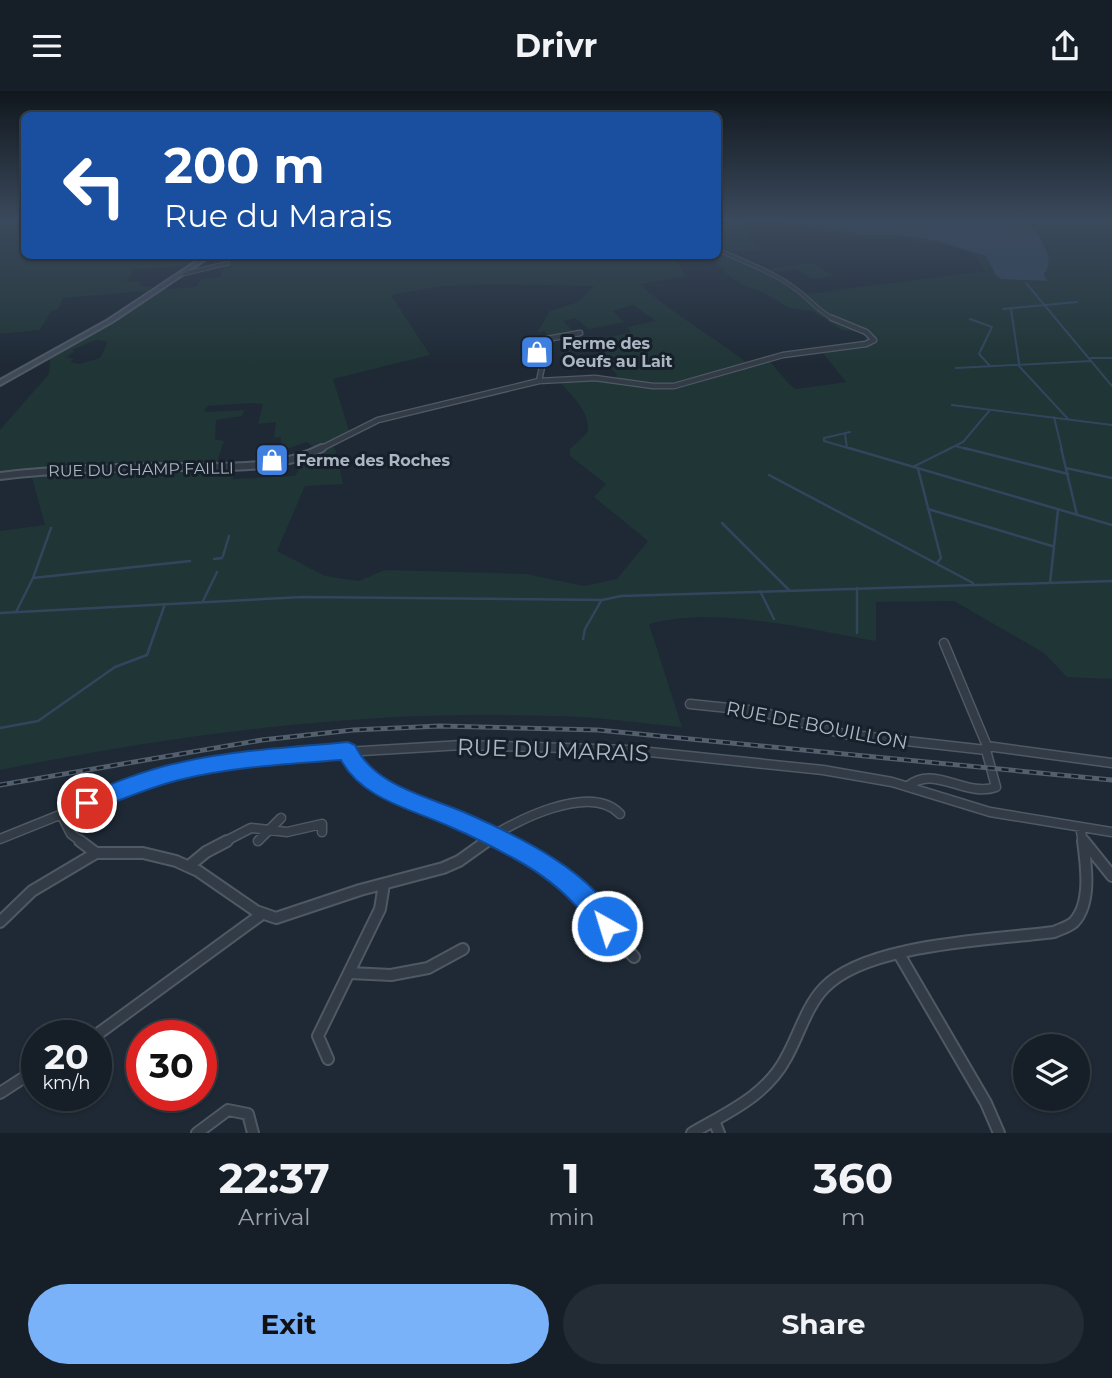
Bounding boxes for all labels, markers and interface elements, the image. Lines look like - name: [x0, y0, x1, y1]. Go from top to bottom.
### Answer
- text: Drivr: [515, 26, 597, 65]
- icon: menu: [28, 27, 66, 65]
- icon: share: [1046, 27, 1084, 65]
- text: 200 m: [164, 136, 325, 195]
- icon: left: [49, 140, 140, 231]
- text: Rue du Marais: [164, 196, 392, 235]
- shop icon: Ferme des Oeufs au Lait: [518, 333, 556, 371]
- place label: Ferme des Oeufs au Lait: [562, 334, 673, 371]
- shop icon: Ferme des Roches: [253, 441, 291, 479]
- place label: Ferme des Roches: [296, 451, 450, 470]
- street label: RUE DU CHAMP FAILLI: [48, 458, 234, 481]
- street label: RUE DE BOUILLON: [724, 697, 910, 754]
- street label: RUE DU MARAIS: [456, 733, 650, 767]
- pin: [57, 773, 117, 833]
- icon: arrive: [68, 784, 106, 822]
- position arrow: [570, 889, 644, 963]
- speed limit sign: 30: [126, 1020, 217, 1111]
- map controls: [1013, 1034, 1090, 1111]
- button: layers: [1013, 1034, 1090, 1111]
- text: 20: [44, 1035, 89, 1078]
- text: km/h: [42, 1072, 91, 1094]
- text: 22:37: [219, 1152, 330, 1204]
- text: 1: [563, 1152, 580, 1204]
- text: 360: [813, 1152, 893, 1204]
- text: Arrival: [238, 1203, 310, 1231]
- text: min: [548, 1203, 595, 1231]
- text: m: [841, 1203, 865, 1231]
- button: Exit: [28, 1284, 549, 1364]
- button: Share: [563, 1284, 1084, 1364]

